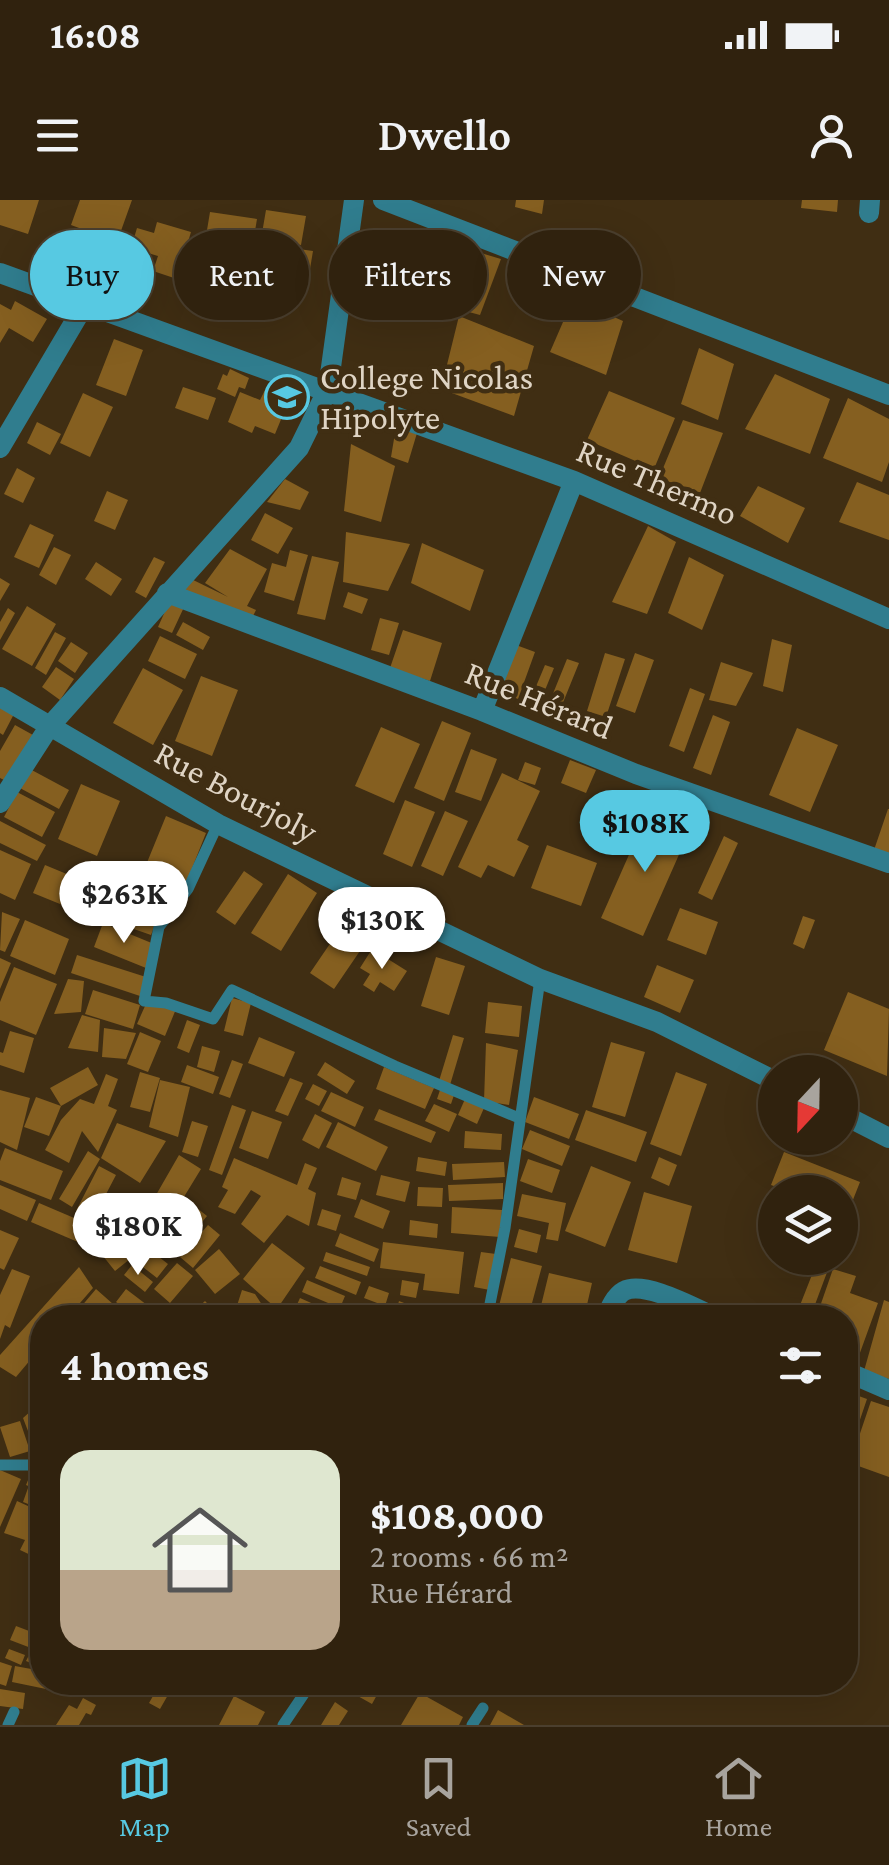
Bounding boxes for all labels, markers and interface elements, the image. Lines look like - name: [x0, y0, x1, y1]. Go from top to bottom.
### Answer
- text: 16:08: [50, 14, 141, 56]
- icon: menu: [30, 108, 85, 163]
- icon: person: [804, 108, 859, 163]
- text: Dwello: [378, 110, 511, 160]
- chip: Buy: [30, 230, 154, 320]
- chip: Rent: [174, 230, 309, 320]
- chip: Filters: [329, 230, 487, 320]
- chip: New: [507, 230, 641, 320]
- place label: College Nicolas Hipolyte: [320, 358, 533, 437]
- school or university icon: College Nicolas Hipolyte: [264, 374, 310, 420]
- street label: Rue Thermo: [571, 431, 743, 533]
- street label: Rue Hérard: [459, 653, 619, 747]
- street label: Rue Bourjoly: [148, 733, 325, 851]
- pin: $108K: [575, 790, 715, 875]
- text: $108K: [602, 804, 688, 840]
- pin: $263K: [54, 861, 194, 946]
- text: $263K: [81, 875, 167, 911]
- pin: $130K: [312, 887, 452, 972]
- text: $130K: [340, 901, 424, 937]
- north arrow: [758, 1055, 858, 1155]
- map controls: [758, 1055, 858, 1275]
- button: layers: [758, 1175, 858, 1275]
- pin: $180K: [68, 1193, 208, 1278]
- text: $180K: [95, 1207, 181, 1243]
- icon: filters: [773, 1338, 828, 1393]
- text: 4 homes: [60, 1342, 209, 1389]
- icon: home: [140, 1490, 260, 1610]
- text: $108,000: [370, 1491, 544, 1538]
- text: 2 rooms · 66 m²: [370, 1538, 568, 1574]
- text: Rue Hérard: [370, 1574, 513, 1610]
- tab: Map: [117, 1751, 172, 1842]
- tab: Saved: [406, 1751, 471, 1842]
- tab: Home: [705, 1751, 772, 1842]

